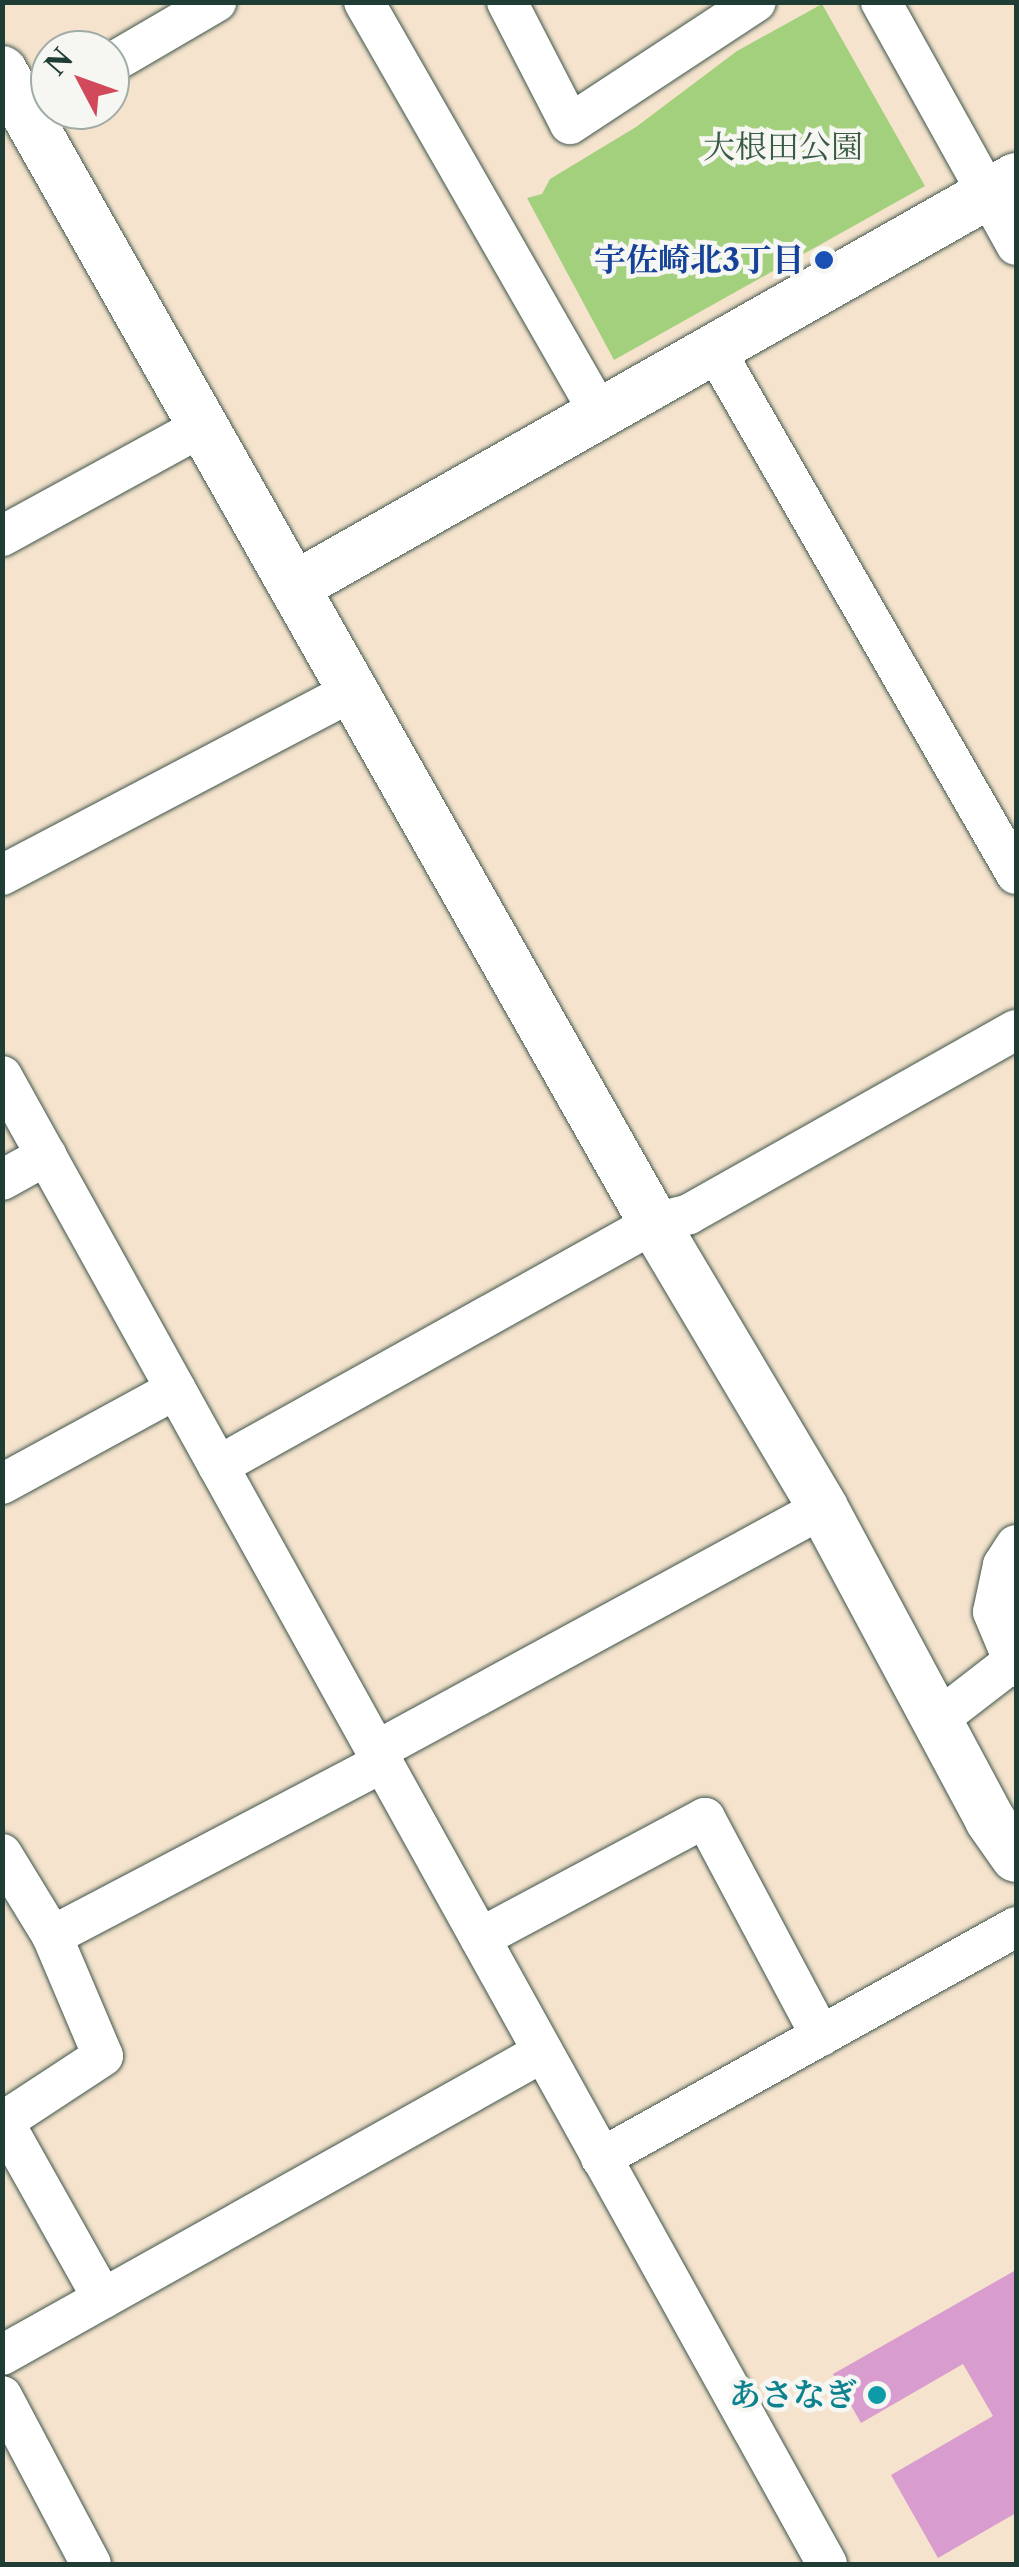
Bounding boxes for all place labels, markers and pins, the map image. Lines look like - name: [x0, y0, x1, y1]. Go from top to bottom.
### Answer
- place label: 宇佐崎北3丁目: [594, 241, 804, 279]
- marker: 宇佐崎北3丁目: [813, 249, 835, 271]
- place label: あさなぎ: [729, 2376, 857, 2414]
- marker: あさなぎ: [866, 2384, 888, 2406]

